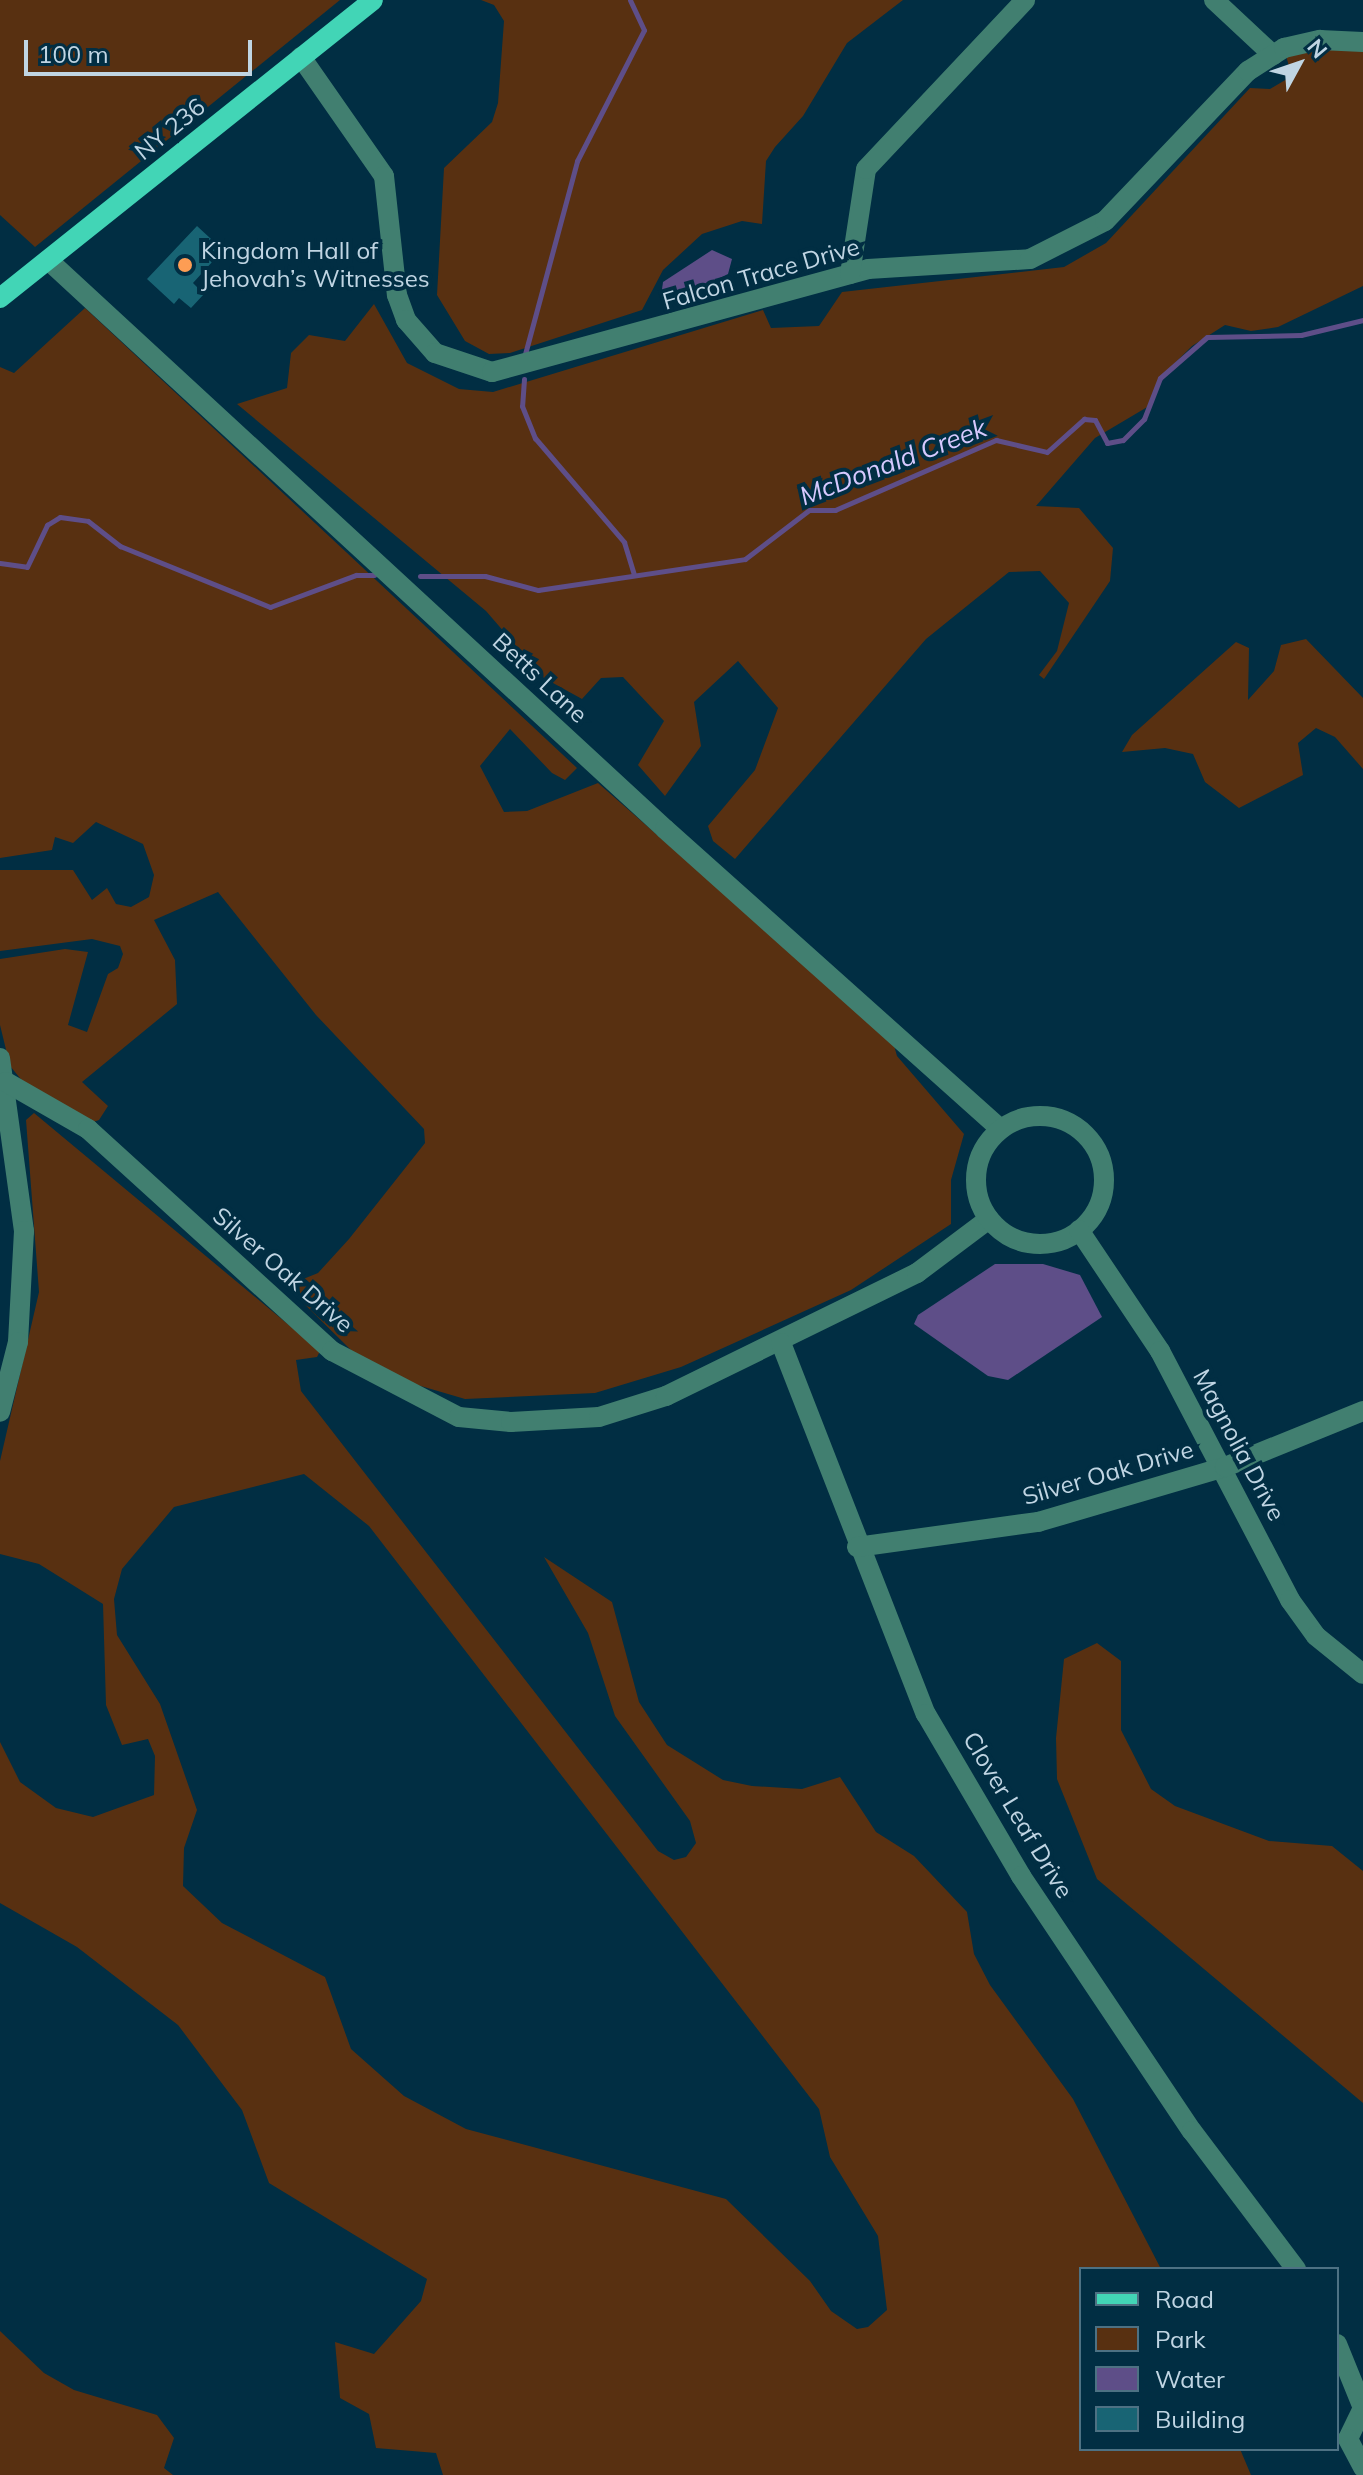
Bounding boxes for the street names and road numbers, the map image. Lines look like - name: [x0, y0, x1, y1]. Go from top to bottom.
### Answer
- street label: NY 236: [129, 92, 211, 166]
- street label: Falcon Trace Drive: [659, 232, 863, 316]
- street label: Betts Lane: [487, 627, 593, 729]
- street label: Silver Oak Drive: [207, 1201, 359, 1339]
- street label: Magnolia Drive: [1187, 1364, 1291, 1526]
- street label: Silver Oak Drive: [1019, 1435, 1197, 1511]
- street label: Clover Leaf Drive: [957, 1727, 1079, 1903]

